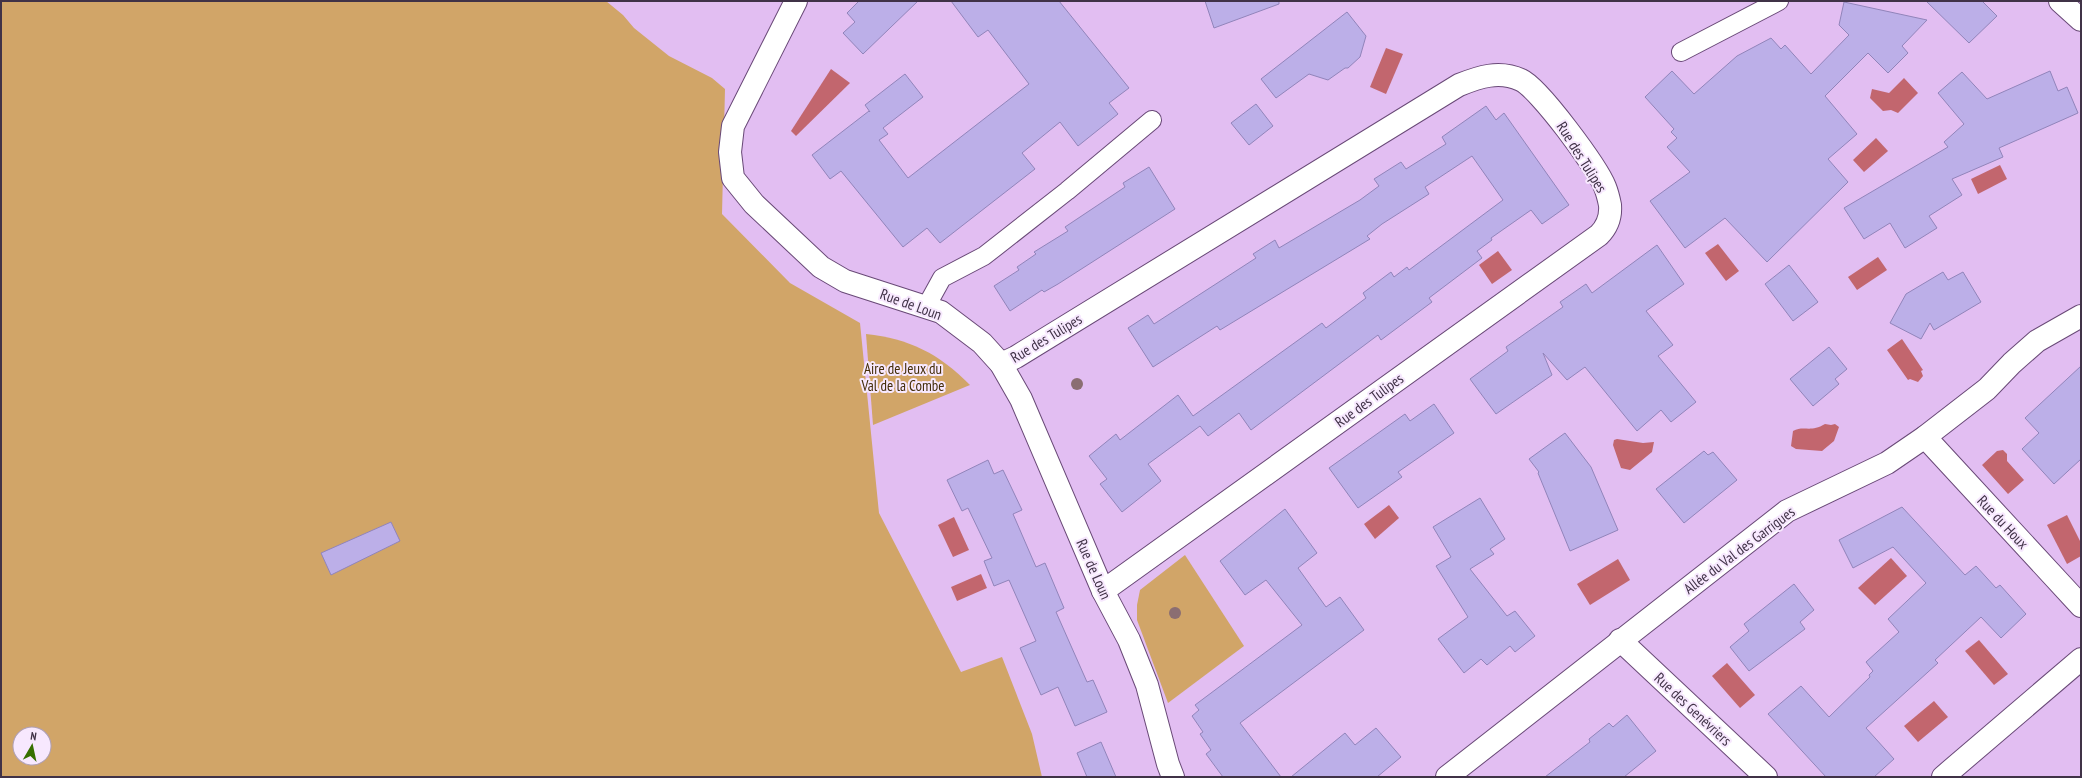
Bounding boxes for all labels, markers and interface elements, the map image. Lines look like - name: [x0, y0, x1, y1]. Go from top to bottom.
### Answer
- street label: Rue des Tulipes: [1553, 118, 1611, 196]
- street label: Rue de Loun: [878, 284, 944, 324]
- street label: Rue des Tulipes: [1007, 309, 1085, 367]
- park label: Aire de Jeux du Val de la Combe: [861, 359, 944, 395]
- street label: Rue des Tulipes: [1331, 369, 1407, 431]
- street label: Rue du Houx: [1973, 491, 2033, 553]
- street label: Allée du Val des Garrigues: [1680, 502, 1798, 598]
- street label: Rue de Loun: [1072, 536, 1116, 602]
- street label: Rue des Genévriers: [1650, 668, 1736, 750]
- north arrow: [12, 726, 52, 766]
- text: N: [30, 729, 38, 744]

